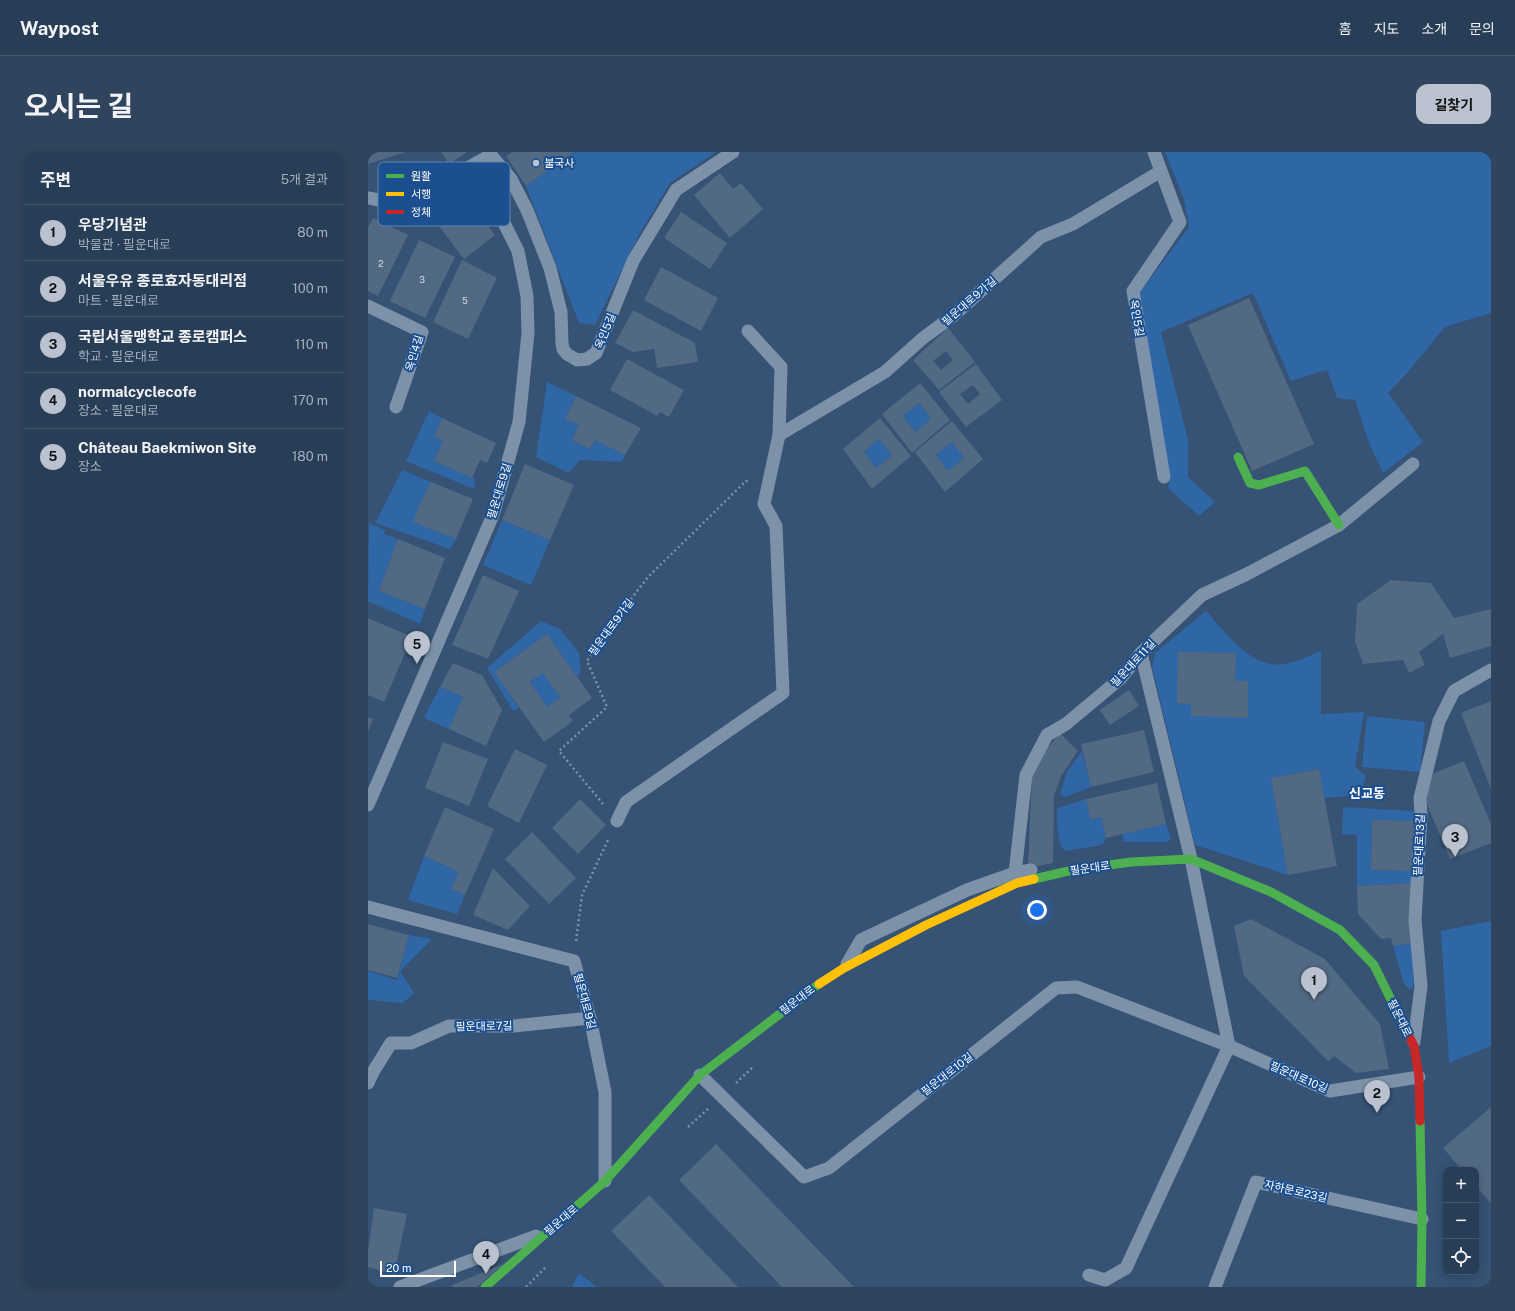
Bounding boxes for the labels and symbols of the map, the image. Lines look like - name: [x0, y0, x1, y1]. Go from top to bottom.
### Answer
- place label: 불국사: [544, 157, 574, 169]
- marker: 불국사: [531, 158, 541, 168]
- legend: [378, 162, 510, 226]
- text: 원활: [411, 170, 431, 182]
- text: 서행: [411, 188, 431, 200]
- text: 정체: [411, 206, 431, 218]
- house number: 2: [378, 258, 384, 269]
- house number: 3: [419, 274, 425, 285]
- street label: 필운대로9가길: [940, 274, 998, 328]
- house number: 5: [462, 295, 468, 306]
- street label: 옥인5길: [1128, 299, 1146, 337]
- street label: 옥인5길: [592, 311, 618, 351]
- street label: 옥인4길: [403, 333, 425, 373]
- street label: 필운대로9길: [485, 462, 513, 520]
- street label: 필운대로9가길: [586, 596, 636, 658]
- pin: 5: [404, 631, 430, 664]
- street label: 필운대로11길: [1108, 637, 1158, 689]
- district label: 신교동: [1349, 786, 1385, 801]
- street label: 필운대로13길: [1411, 814, 1427, 876]
- pin: 3: [1442, 824, 1468, 857]
- street label: 필운대로: [1069, 859, 1111, 877]
- your location: [1027, 900, 1047, 920]
- pin: 1: [1301, 967, 1327, 1000]
- street label: 필운대로9길: [572, 972, 598, 1030]
- street label: 필운대로: [777, 983, 817, 1017]
- street label: 필운대로: [1386, 997, 1414, 1039]
- street label: 필운대로7길: [455, 1020, 513, 1032]
- street label: 필운대로10길: [919, 1050, 975, 1098]
- street label: 필운대로10길: [1268, 1059, 1330, 1095]
- pin: 2: [1364, 1080, 1390, 1113]
- street label: 자하문로23길: [1263, 1178, 1329, 1204]
- street label: 필운대로: [542, 1202, 580, 1238]
- pin: 4: [473, 1241, 499, 1274]
- scale bar: [380, 1259, 456, 1278]

